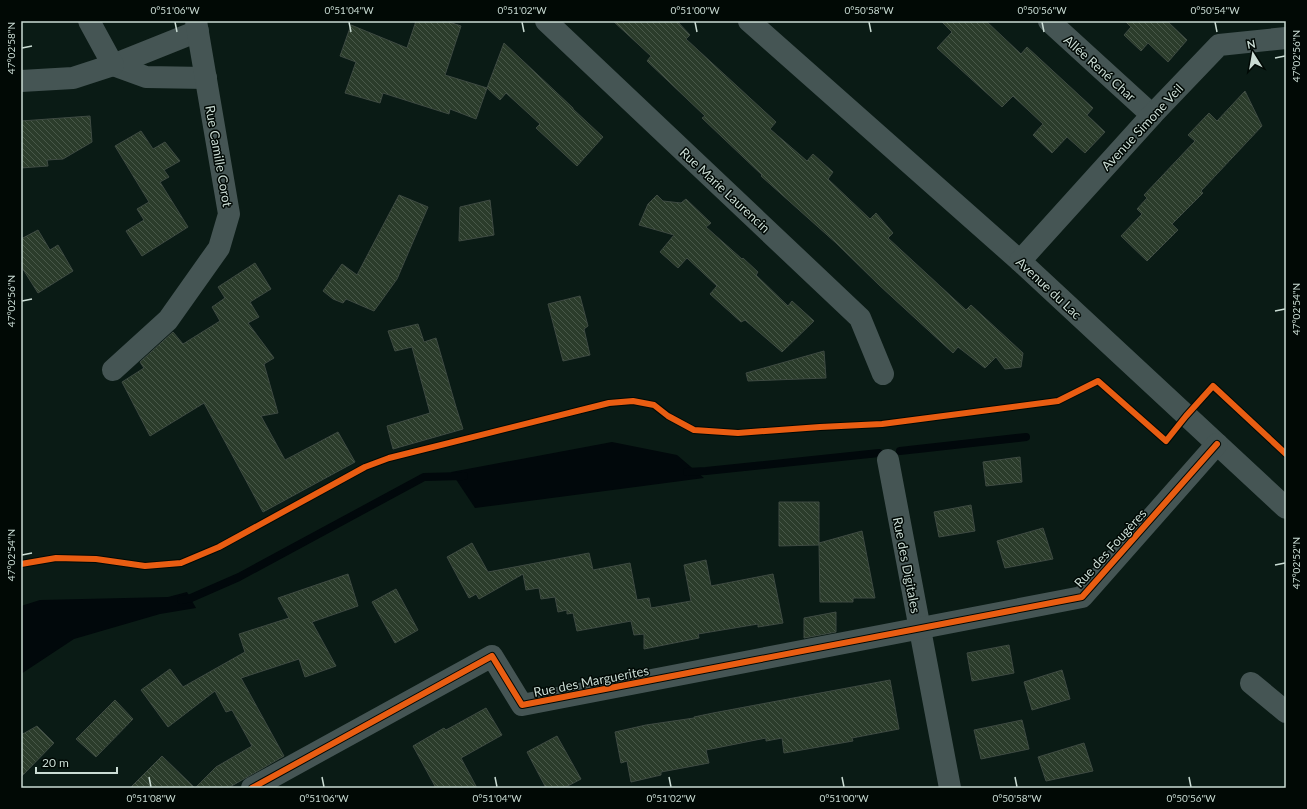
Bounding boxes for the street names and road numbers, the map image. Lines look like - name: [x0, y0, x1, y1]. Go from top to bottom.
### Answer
- street label: Allée René Char: [1061, 32, 1139, 105]
- street label: Avenue Simone Veil: [1098, 80, 1186, 174]
- street label: Rue Camille Corot: [202, 104, 236, 208]
- street label: Rue Marie Laurencin: [677, 144, 773, 236]
- street label: Avenue du Lac: [1013, 254, 1085, 322]
- street label: Rue des Fougères: [1070, 505, 1150, 591]
- street label: Rue des Digitales: [890, 515, 924, 615]
- street label: Rue des Marguerites: [532, 662, 650, 700]

